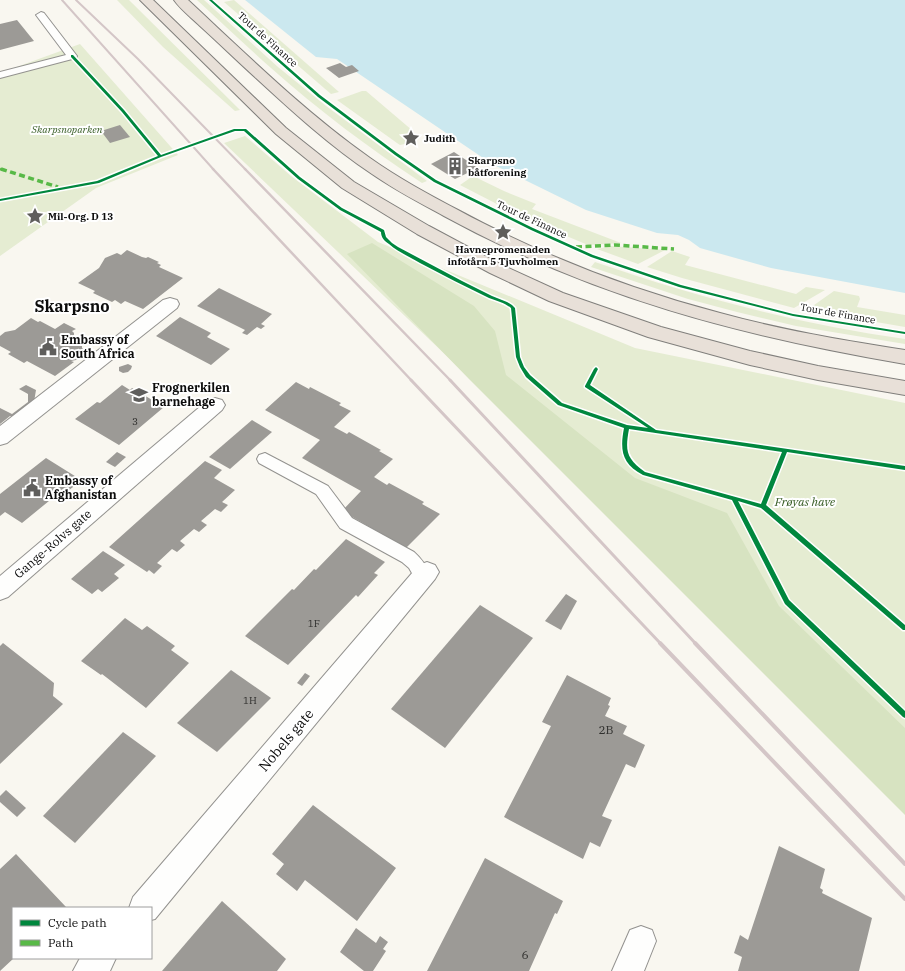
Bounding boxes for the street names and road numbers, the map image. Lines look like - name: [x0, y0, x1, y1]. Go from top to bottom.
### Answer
- street label: Tour de Finance: [235, 9, 300, 70]
- street label: Tour de Finance: [494, 197, 569, 241]
- street label: Tour de Finance: [799, 300, 877, 327]
- street label: Gange-Rolvs gate: [11, 506, 94, 581]
- street label: Nobels gate: [255, 705, 317, 775]

